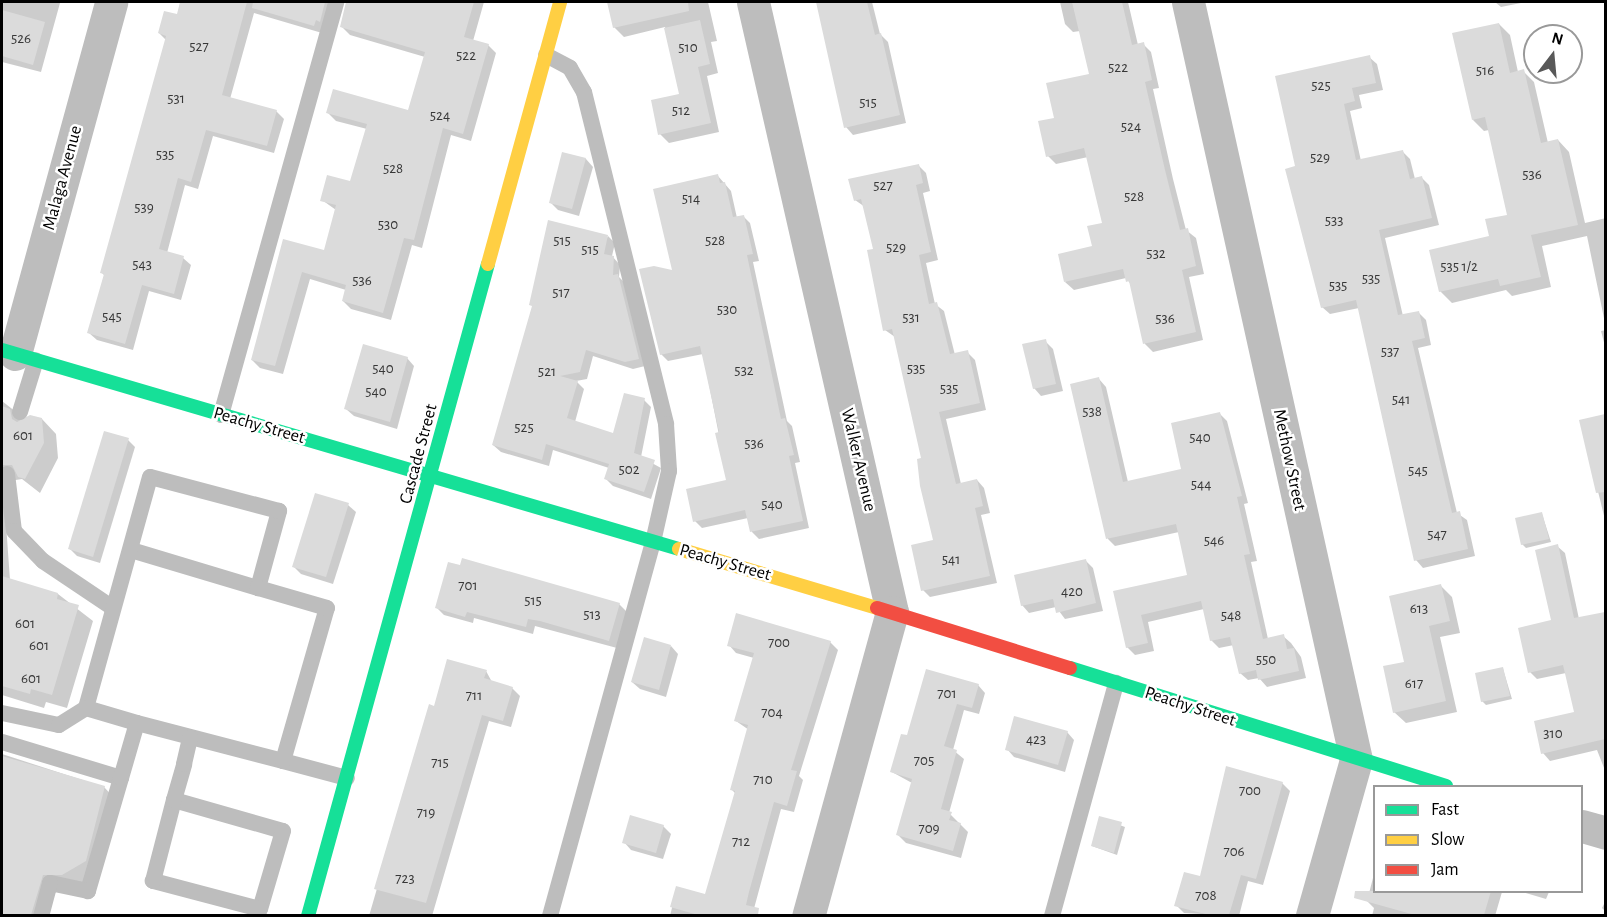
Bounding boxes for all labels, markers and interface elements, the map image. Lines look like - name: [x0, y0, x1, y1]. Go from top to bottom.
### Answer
- north arrow: [1523, 24, 1583, 84]
- text: N: [1550, 29, 1565, 48]
- house number: 526: [11, 30, 31, 48]
- house number: 527: [189, 38, 209, 56]
- house number: 510: [678, 39, 698, 57]
- house number: 522: [456, 47, 476, 65]
- house number: 522: [1108, 59, 1128, 77]
- house number: 516: [1476, 62, 1494, 80]
- house number: 525: [1311, 77, 1331, 95]
- house number: 531: [167, 90, 185, 108]
- house number: 515: [859, 94, 877, 112]
- house number: 512: [672, 102, 690, 120]
- house number: 524: [430, 107, 450, 125]
- house number: 524: [1121, 118, 1141, 136]
- street label: Malaga Avenue: [39, 123, 87, 233]
- house number: 535: [156, 146, 174, 164]
- house number: 529: [1310, 149, 1330, 167]
- house number: 528: [383, 160, 403, 178]
- house number: 536: [1522, 166, 1542, 184]
- house number: 527: [873, 177, 893, 195]
- house number: 528: [1124, 188, 1144, 206]
- house number: 514: [682, 190, 700, 208]
- house number: 539: [134, 199, 154, 217]
- house number: 533: [1325, 212, 1343, 230]
- house number: 530: [378, 216, 398, 234]
- house number: 515: [553, 232, 571, 250]
- house number: 528: [705, 232, 725, 250]
- house number: 529: [886, 239, 906, 257]
- house number: 515: [581, 241, 599, 259]
- house number: 532: [1146, 245, 1166, 263]
- house number: 543: [132, 256, 152, 274]
- house number: 535 1/2: [1440, 258, 1478, 276]
- house number: 535: [1362, 270, 1380, 288]
- house number: 536: [352, 272, 372, 290]
- house number: 535: [1329, 277, 1347, 295]
- house number: 517: [552, 284, 570, 302]
- house number: 530: [717, 301, 737, 319]
- house number: 545: [102, 308, 122, 326]
- house number: 531: [902, 309, 920, 327]
- house number: 536: [1155, 310, 1175, 328]
- house number: 537: [1381, 343, 1399, 361]
- house number: 540: [372, 360, 394, 378]
- house number: 535: [907, 360, 925, 378]
- house number: 532: [734, 362, 754, 380]
- house number: 521: [538, 363, 556, 381]
- house number: 535: [940, 380, 958, 398]
- house number: 540: [365, 383, 387, 401]
- house number: 541: [1392, 391, 1410, 409]
- street label: Cascade Street: [395, 402, 443, 506]
- street label: Peachy Street: [211, 403, 307, 449]
- house number: 538: [1082, 403, 1102, 421]
- street label: Walker Avenue: [836, 406, 880, 514]
- street label: Methow Street: [1268, 407, 1310, 513]
- house number: 525: [514, 419, 534, 437]
- house number: 601: [13, 427, 33, 445]
- house number: 540: [1189, 429, 1211, 447]
- house number: 536: [744, 435, 764, 453]
- house number: 502: [618, 461, 640, 479]
- house number: 545: [1408, 462, 1428, 480]
- house number: 544: [1191, 476, 1211, 494]
- house number: 540: [761, 496, 783, 514]
- house number: 547: [1427, 526, 1447, 544]
- house number: 546: [1204, 532, 1224, 550]
- street label: Peachy Street: [677, 540, 773, 586]
- house number: 541: [942, 551, 960, 569]
- house number: 701: [458, 577, 478, 595]
- house number: 420: [1061, 583, 1083, 601]
- house number: 515: [524, 592, 542, 610]
- house number: 613: [1410, 600, 1428, 618]
- house number: 513: [583, 606, 601, 624]
- house number: 548: [1221, 607, 1241, 625]
- house number: 601: [15, 615, 35, 633]
- house number: 700: [768, 634, 790, 652]
- house number: 601: [29, 637, 49, 655]
- house number: 550: [1256, 651, 1276, 669]
- house number: 601: [21, 670, 41, 688]
- house number: 617: [1405, 675, 1423, 693]
- street label: Peachy Street: [1142, 682, 1238, 732]
- house number: 701: [937, 685, 957, 703]
- house number: 711: [466, 687, 482, 705]
- house number: 704: [761, 704, 783, 722]
- house number: 310: [1543, 725, 1563, 743]
- house number: 423: [1026, 731, 1046, 749]
- house number: 705: [914, 752, 934, 770]
- house number: 715: [431, 754, 449, 772]
- house number: 710: [753, 771, 773, 789]
- house number: 700: [1239, 782, 1261, 800]
- legend: [1373, 785, 1583, 893]
- text: Fast: [1431, 801, 1459, 819]
- house number: 719: [417, 804, 435, 822]
- house number: 709: [918, 820, 940, 838]
- text: Slow: [1431, 831, 1464, 849]
- house number: 712: [732, 833, 750, 851]
- house number: 706: [1223, 843, 1245, 861]
- text: Jam: [1431, 861, 1459, 879]
- house number: 723: [395, 870, 415, 888]
- house number: 708: [1195, 887, 1217, 905]

